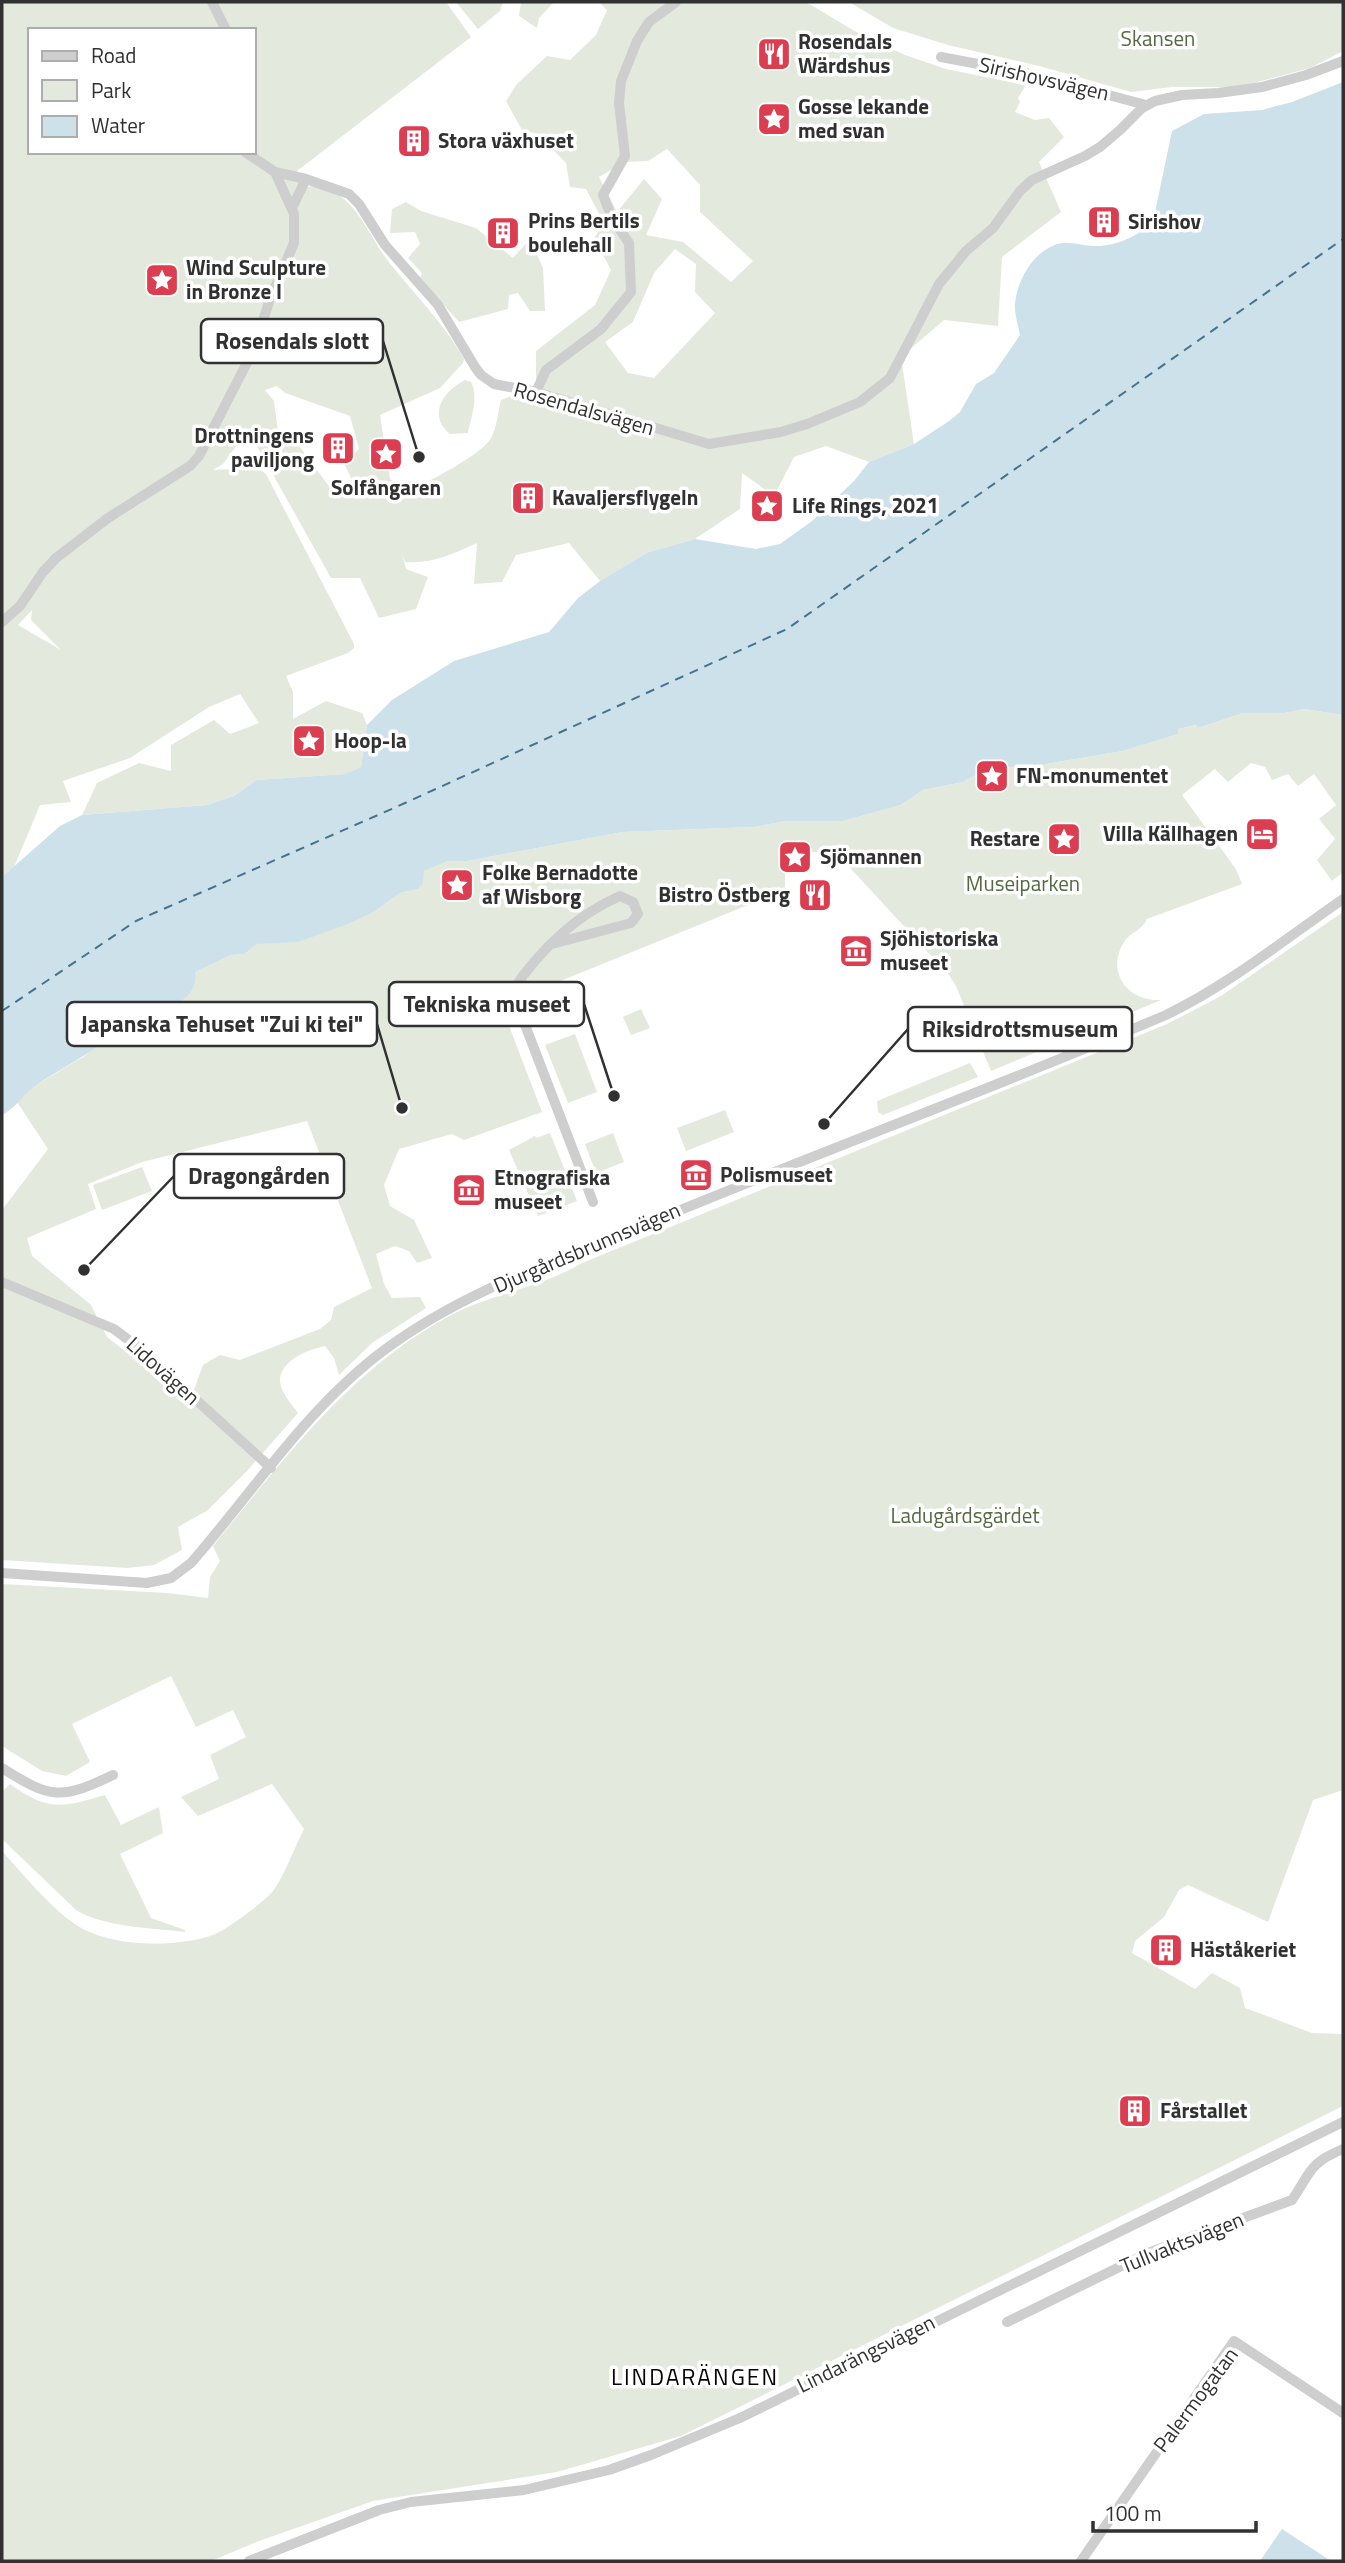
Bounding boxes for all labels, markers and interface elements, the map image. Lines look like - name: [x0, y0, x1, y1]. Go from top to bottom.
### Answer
- park label: Skansen: [1121, 22, 1195, 54]
- place label: Rosendals Wärdshus: [798, 25, 892, 81]
- legend: [28, 28, 256, 154]
- restaurant icon: Rosendals Wärdshus: [755, 35, 793, 73]
- text: Road: [91, 39, 136, 71]
- street label: Sirishovsvägen: [976, 48, 1112, 109]
- text: Park: [91, 74, 131, 106]
- place label: Gosse lekande med svan: [798, 90, 929, 146]
- place icon: Gosse lekande med svan: [755, 100, 793, 138]
- text: Water: [91, 109, 145, 141]
- building icon: Stora växhuset: [395, 122, 433, 160]
- place label: Stora växhuset: [438, 124, 574, 156]
- building icon: Sirishov: [1085, 203, 1123, 241]
- place label: Prins Bertils boulehall: [528, 204, 640, 260]
- place label: Sirishov: [1128, 205, 1202, 237]
- building icon: Prins Bertils boulehall: [484, 214, 522, 252]
- place label: Wind Sculpture in Bronze I: [186, 251, 326, 307]
- place icon: Wind Sculpture in Bronze I: [143, 261, 181, 299]
- callout: Rosendals slott: [201, 319, 383, 363]
- text: Rosendals slott: [215, 323, 369, 358]
- street label: Rosendalsvägen: [510, 373, 658, 443]
- place label: Drottningens paviljong: [194, 419, 314, 475]
- building icon: Drottningens paviljong: [319, 429, 357, 467]
- place icon: Solfångaren: [367, 435, 405, 473]
- place label: Solfångaren: [331, 471, 441, 503]
- building icon: Kavaljersflygeln: [509, 479, 547, 517]
- place label: Kavaljersflygeln: [552, 481, 698, 513]
- place icon: Life Rings, 2021: [748, 487, 786, 525]
- place label: Life Rings, 2021: [792, 489, 938, 521]
- place icon: Hoop-la: [290, 722, 328, 760]
- place label: Hoop-la: [334, 724, 407, 756]
- place icon: FN-monumentet: [973, 757, 1011, 795]
- place label: FN-monumentet: [1016, 759, 1169, 791]
- hotel icon: Villa Källhagen: [1243, 815, 1281, 853]
- place label: Villa Källhagen: [1103, 817, 1238, 849]
- place icon: Restare: [1045, 820, 1083, 858]
- place label: Restare: [970, 822, 1040, 854]
- place icon: Sjömannen: [776, 838, 814, 876]
- place label: Sjömannen: [820, 840, 922, 872]
- place label: Folke Bernadotte af Wisborg: [482, 856, 638, 912]
- place icon: Folke Bernadotte af Wisborg: [438, 866, 476, 904]
- park label: Museiparken: [966, 867, 1080, 899]
- restaurant icon: Bistro Östberg: [796, 876, 834, 914]
- place label: Bistro Östberg: [658, 878, 790, 910]
- place label: Sjöhistoriska museet: [880, 922, 999, 978]
- museum icon: Sjöhistoriska museet: [837, 932, 875, 970]
- callout: Tekniska museet: [389, 982, 584, 1026]
- text: Tekniska museet: [404, 986, 570, 1021]
- callout: Japanska Tehuset "Zui ki tei": [67, 1002, 377, 1046]
- text: Japanska Tehuset "Zui ki tei": [81, 1006, 363, 1041]
- callout: Riksidrottsmuseum: [908, 1007, 1132, 1051]
- text: Riksidrottsmuseum: [922, 1011, 1118, 1046]
- callout: Dragongården: [174, 1154, 344, 1198]
- museum icon: Polismuseet: [677, 1156, 715, 1194]
- text: Dragongården: [188, 1158, 330, 1193]
- place label: Polismuseet: [720, 1158, 833, 1190]
- place label: Etnografiska museet: [494, 1161, 610, 1217]
- museum icon: Etnografiska museet: [450, 1171, 488, 1209]
- street label: Djurgårdsbrunnsvägen: [488, 1193, 685, 1301]
- street label: Lidovägen: [120, 1328, 208, 1412]
- park label: Ladugårdsgärdet: [890, 1499, 1040, 1531]
- building icon: Häståkeriet: [1147, 1931, 1185, 1969]
- place label: Häståkeriet: [1190, 1933, 1297, 1965]
- building icon: Fårstallet: [1116, 2092, 1154, 2130]
- place label: Fårstallet: [1160, 2094, 1248, 2126]
- street label: Tullvaktsvägen: [1115, 2203, 1248, 2281]
- street label: Lindarängsvägen: [791, 2306, 940, 2400]
- street label: Palermogatan: [1145, 2340, 1246, 2459]
- district label: LINDARÄNGEN: [611, 2359, 779, 2394]
- scale bar: [1093, 2490, 1256, 2534]
- text: 100 m: [1104, 2497, 1161, 2529]

